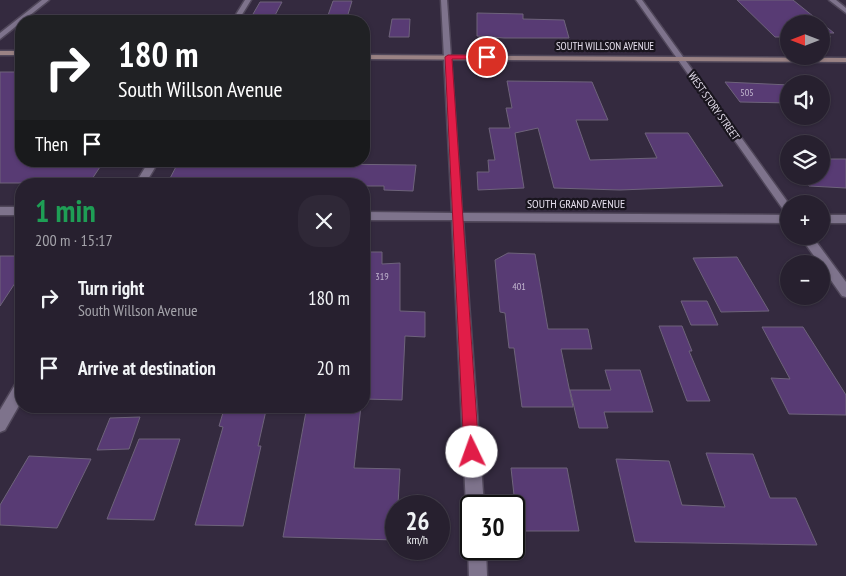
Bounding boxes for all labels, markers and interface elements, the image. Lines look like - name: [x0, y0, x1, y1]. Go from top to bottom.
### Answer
- north arrow: [780, 15, 830, 65]
- map controls: [780, 15, 830, 305]
- text: 180 m: [118, 31, 199, 77]
- icon: right: [35, 35, 100, 100]
- pin: [466, 36, 508, 78]
- street label: SOUTH WILLSON AVENUE: [556, 39, 654, 53]
- icon: arrive: [473, 43, 501, 71]
- street label: WEST STORY STREET: [685, 69, 743, 143]
- text: South Willson Avenue: [118, 75, 283, 103]
- button: sound: [780, 75, 830, 125]
- house number: 505: [740, 86, 754, 99]
- icon: arrive: [78, 130, 106, 158]
- text: Then: [35, 132, 68, 156]
- button: layers: [780, 135, 830, 185]
- text: 1 min: [35, 191, 96, 230]
- button: close: [298, 195, 350, 247]
- button: +: [780, 195, 830, 245]
- street label: SOUTH GRAND AVENUE: [527, 196, 625, 211]
- text: 200 m · 15:17: [35, 230, 113, 250]
- button: −: [780, 255, 830, 305]
- house number: 319: [375, 270, 389, 283]
- text: Turn right: [78, 276, 144, 300]
- house number: 401: [512, 280, 526, 293]
- icon: right: [35, 284, 63, 312]
- text: 180 m: [308, 286, 350, 310]
- text: South Willson Avenue: [78, 300, 198, 320]
- icon: arrive: [35, 354, 63, 382]
- text: Arrive at destination: [78, 356, 216, 380]
- text: 20 m: [317, 356, 350, 380]
- position arrow: [445, 425, 497, 477]
- speed limit sign: 30: [460, 495, 525, 560]
- text: 26: [406, 505, 429, 537]
- text: km/h: [407, 532, 428, 547]

